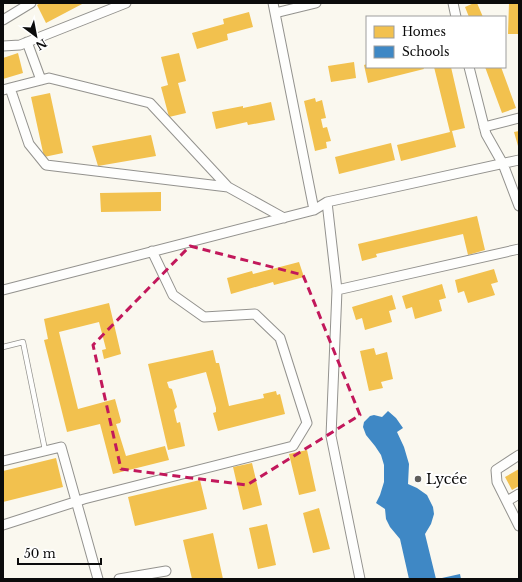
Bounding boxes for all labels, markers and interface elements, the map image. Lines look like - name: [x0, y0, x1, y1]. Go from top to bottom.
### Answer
- north arrow: [16, 16, 56, 56]
- legend: [366, 16, 506, 68]
- text: Homes: [402, 24, 446, 39]
- text: N: [33, 36, 49, 54]
- text: Schools: [402, 44, 449, 59]
- place label: Lycée: [426, 470, 467, 488]
- marker: Lycée: [413, 474, 423, 484]
- scale bar: [18, 540, 101, 566]
- text: 50 m: [24, 546, 56, 561]

